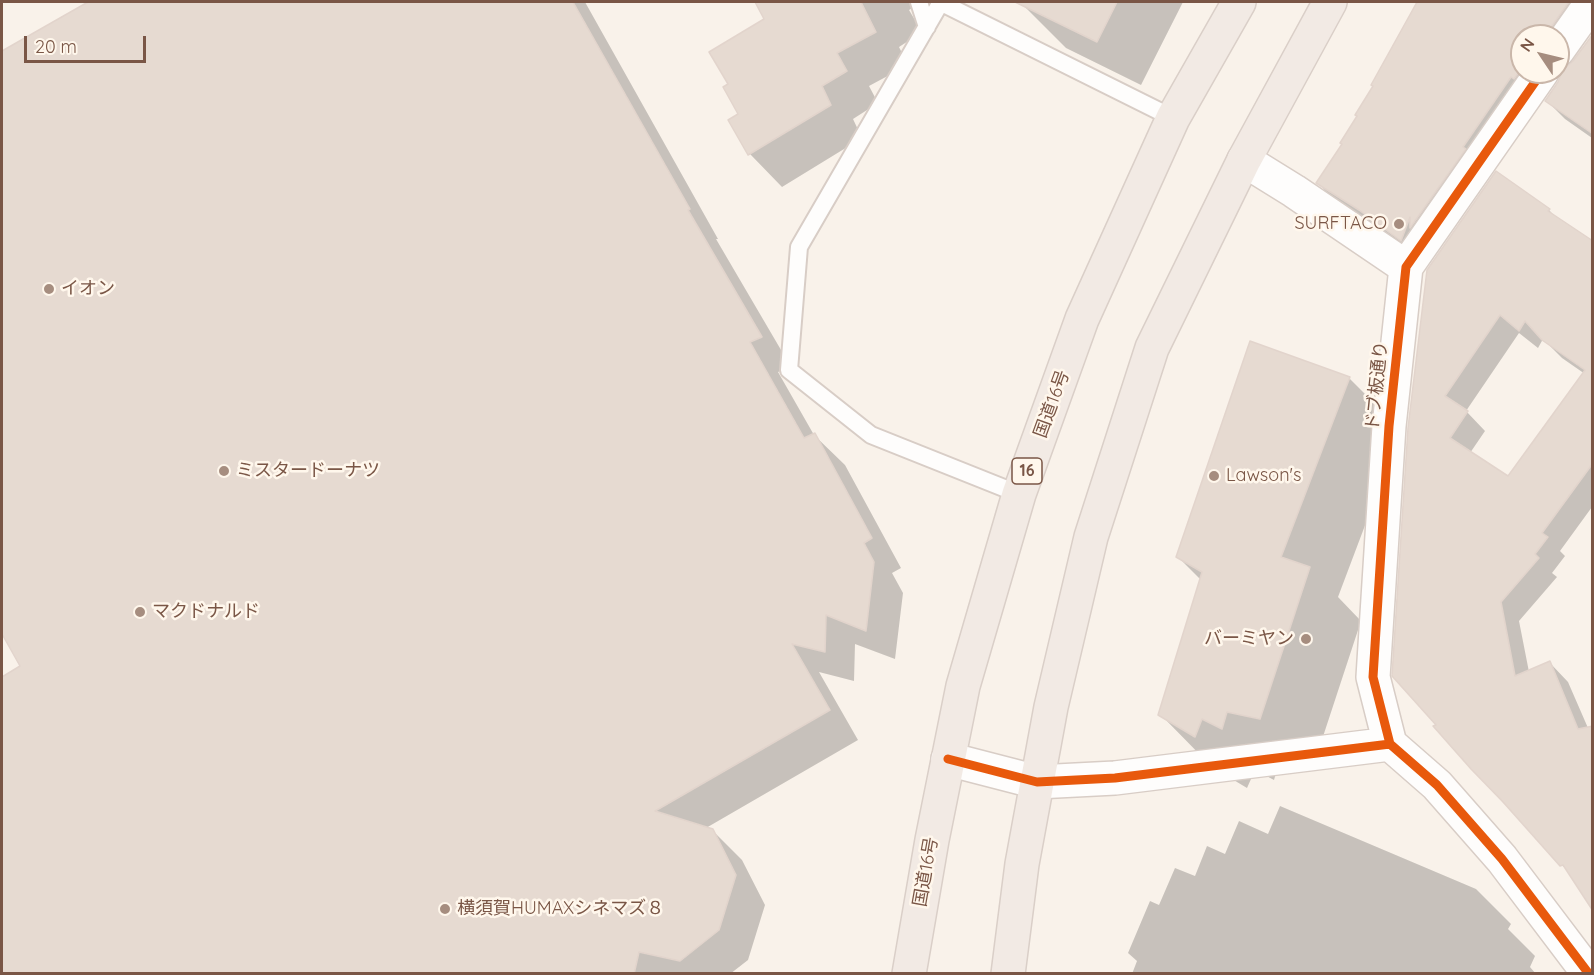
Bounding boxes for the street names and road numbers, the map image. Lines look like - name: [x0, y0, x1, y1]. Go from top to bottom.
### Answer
- street label: ドブ板通り: [1362, 340, 1392, 432]
- street label: 国道16号: [1030, 367, 1074, 441]
- road number: 16: [1012, 458, 1042, 484]
- street label: 国道16号: [909, 835, 943, 909]

